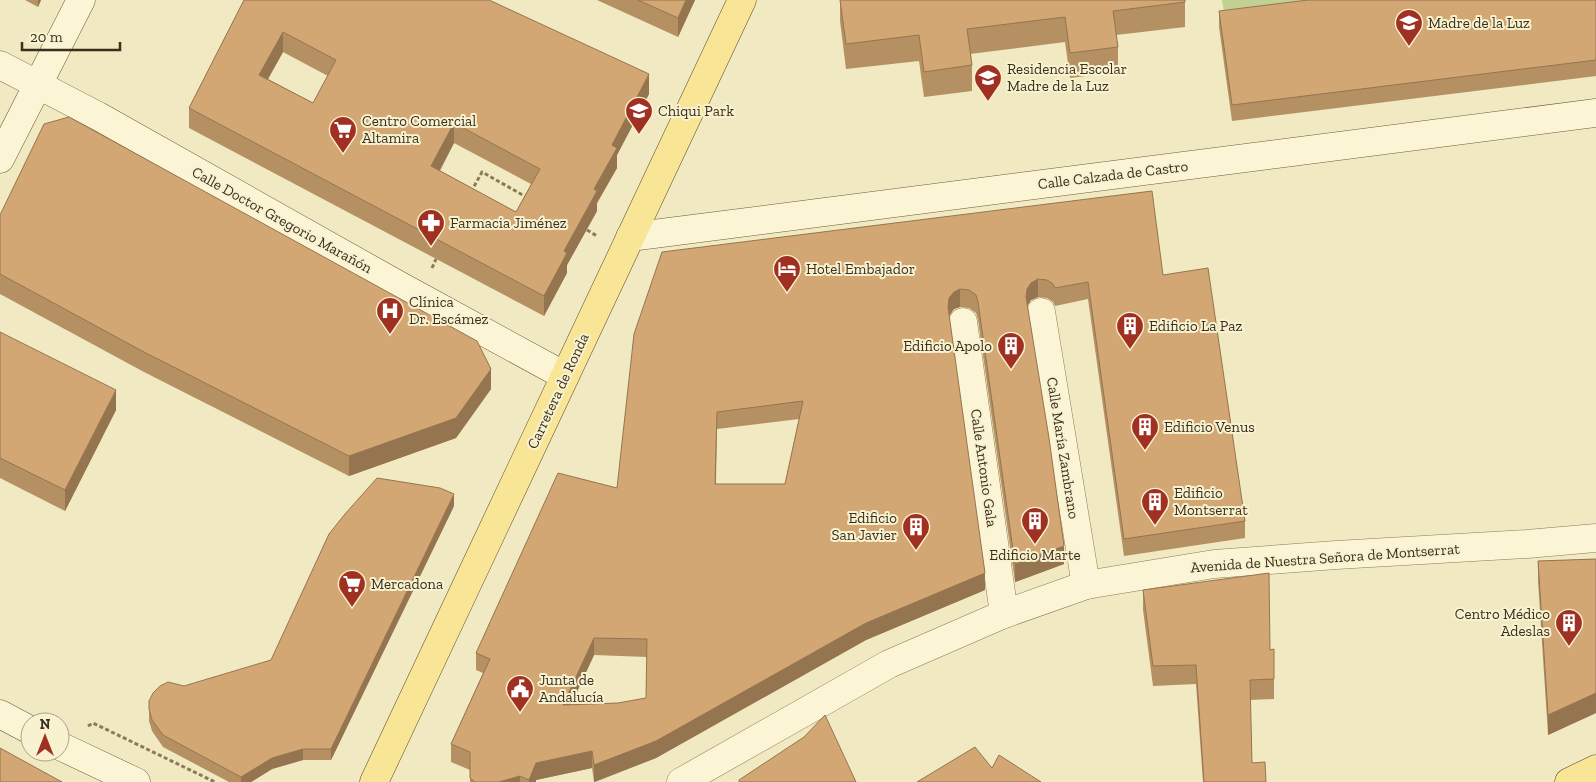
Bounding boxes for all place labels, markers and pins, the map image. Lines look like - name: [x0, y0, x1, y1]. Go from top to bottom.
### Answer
- school or university icon: Madre de la Luz: [1394, 8, 1424, 47]
- place label: Madre de la Luz: [1428, 14, 1530, 32]
- place label: Residencia Escolar Madre de la Luz: [1007, 60, 1127, 95]
- school or university icon: Residencia Escolar Madre de la Luz: [973, 63, 1003, 102]
- school or university icon: Chiqui Park: [624, 96, 654, 135]
- place label: Chiqui Park: [658, 102, 734, 120]
- place label: Centro Comercial Altamira: [362, 112, 476, 147]
- supermarket icon: Centro Comercial Altamira: [328, 115, 358, 154]
- pharmacy icon: Farmacia Jiménez: [416, 208, 446, 247]
- place label: Farmacia Jiménez: [450, 214, 567, 232]
- hotel icon: Hotel Embajador: [772, 254, 802, 293]
- place label: Hotel Embajador: [806, 260, 915, 278]
- place label: Clínica Dr. Escámez: [409, 293, 489, 328]
- hospital icon: Clínica Dr. Escámez: [375, 296, 405, 335]
- building icon: Edificio La Paz: [1115, 311, 1145, 350]
- place label: Edificio La Paz: [1149, 317, 1243, 335]
- building icon: Edificio Apolo: [996, 331, 1026, 370]
- place label: Edificio Apolo: [903, 337, 992, 355]
- building icon: Edificio Venus: [1130, 412, 1160, 451]
- place label: Edificio Venus: [1164, 418, 1255, 436]
- place label: Edificio Montserrat: [1174, 484, 1248, 519]
- building icon: Edificio Montserrat: [1140, 487, 1170, 526]
- building icon: Edificio Marte: [1020, 506, 1050, 545]
- place label: Edificio San Javier: [831, 509, 897, 544]
- building icon: Edificio San Javier: [901, 512, 931, 551]
- place label: Edificio Marte: [989, 546, 1081, 564]
- supermarket icon: Mercadona: [337, 569, 367, 608]
- place label: Mercadona: [371, 575, 443, 593]
- place label: Centro Médico Adeslas: [1455, 605, 1550, 640]
- building icon: Centro Médico Adeslas: [1554, 608, 1584, 647]
- place label: Junta de Andalucía: [539, 671, 604, 706]
- public building icon: Junta de Andalucía: [505, 674, 535, 713]

